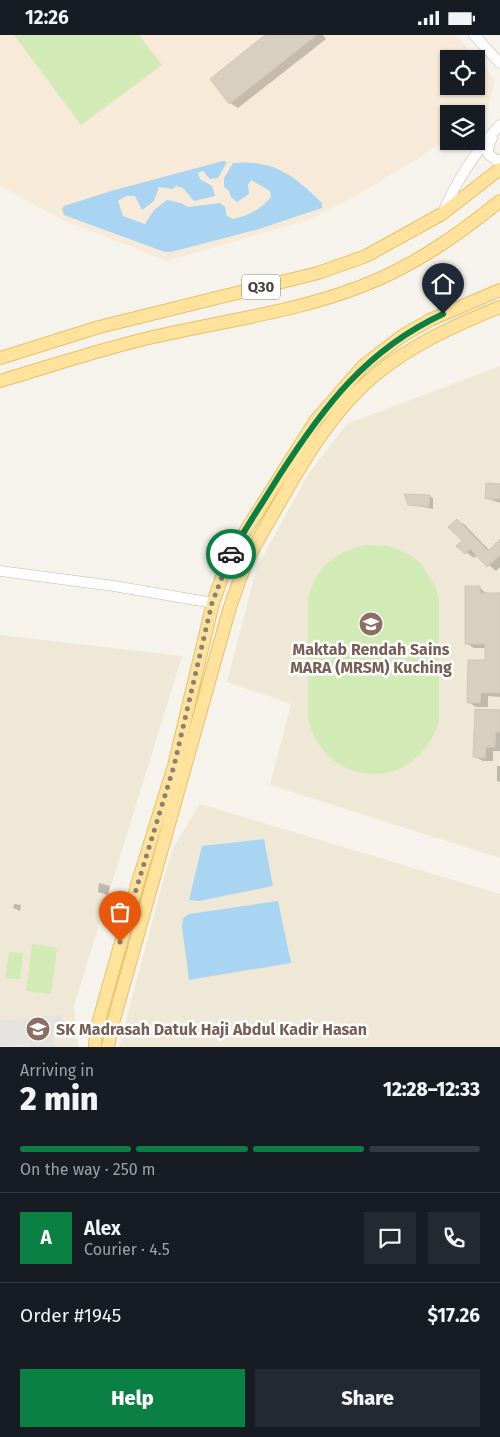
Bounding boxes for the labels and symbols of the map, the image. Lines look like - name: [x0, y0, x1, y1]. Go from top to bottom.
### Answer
- pin: [422, 263, 464, 314]
- road number: Q30: [242, 275, 280, 299]
- courier: [206, 529, 256, 579]
- school or university icon: Maktab Rendah Sains MARA (MRSM) Kuching: [358, 611, 384, 637]
- place label: Maktab Rendah Sains MARA (MRSM) Kuching: [290, 640, 452, 677]
- pin: [99, 891, 141, 942]
- school or university icon: SK Madrasah Datuk Haji Abdul Kadir Hasan: [25, 1016, 51, 1042]
- place label: SK Madrasah Datuk Haji Abdul Kadir Hasan: [56, 1020, 367, 1039]

